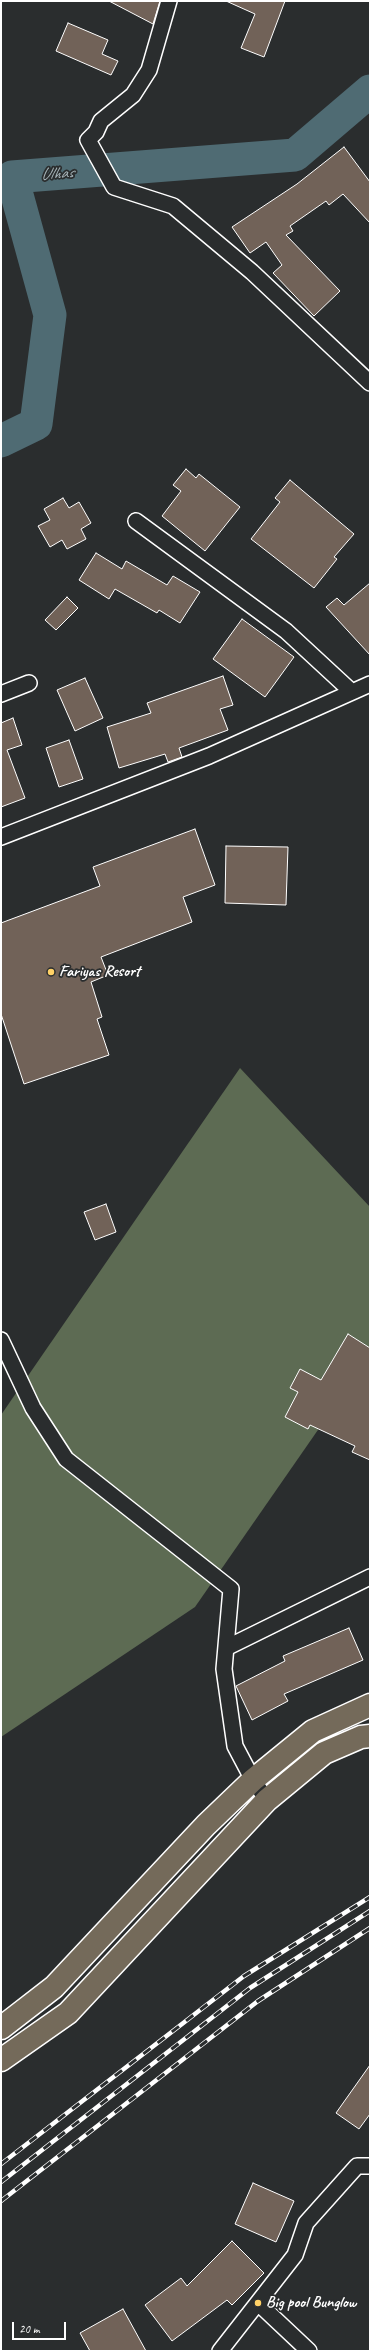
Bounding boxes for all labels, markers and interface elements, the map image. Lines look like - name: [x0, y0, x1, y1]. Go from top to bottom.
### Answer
- water label: Ulhas: [40, 163, 74, 185]
- place label: Fariyas Resort: [59, 962, 140, 982]
- marker: Fariyas Resort: [46, 967, 56, 977]
- place label: Big pool Bunglow: [266, 2293, 356, 2313]
- marker: Big pool Bunglow: [253, 2298, 263, 2308]
- scale bar: [14, 2314, 68, 2340]
- text: 20 m: [19, 2321, 39, 2337]

